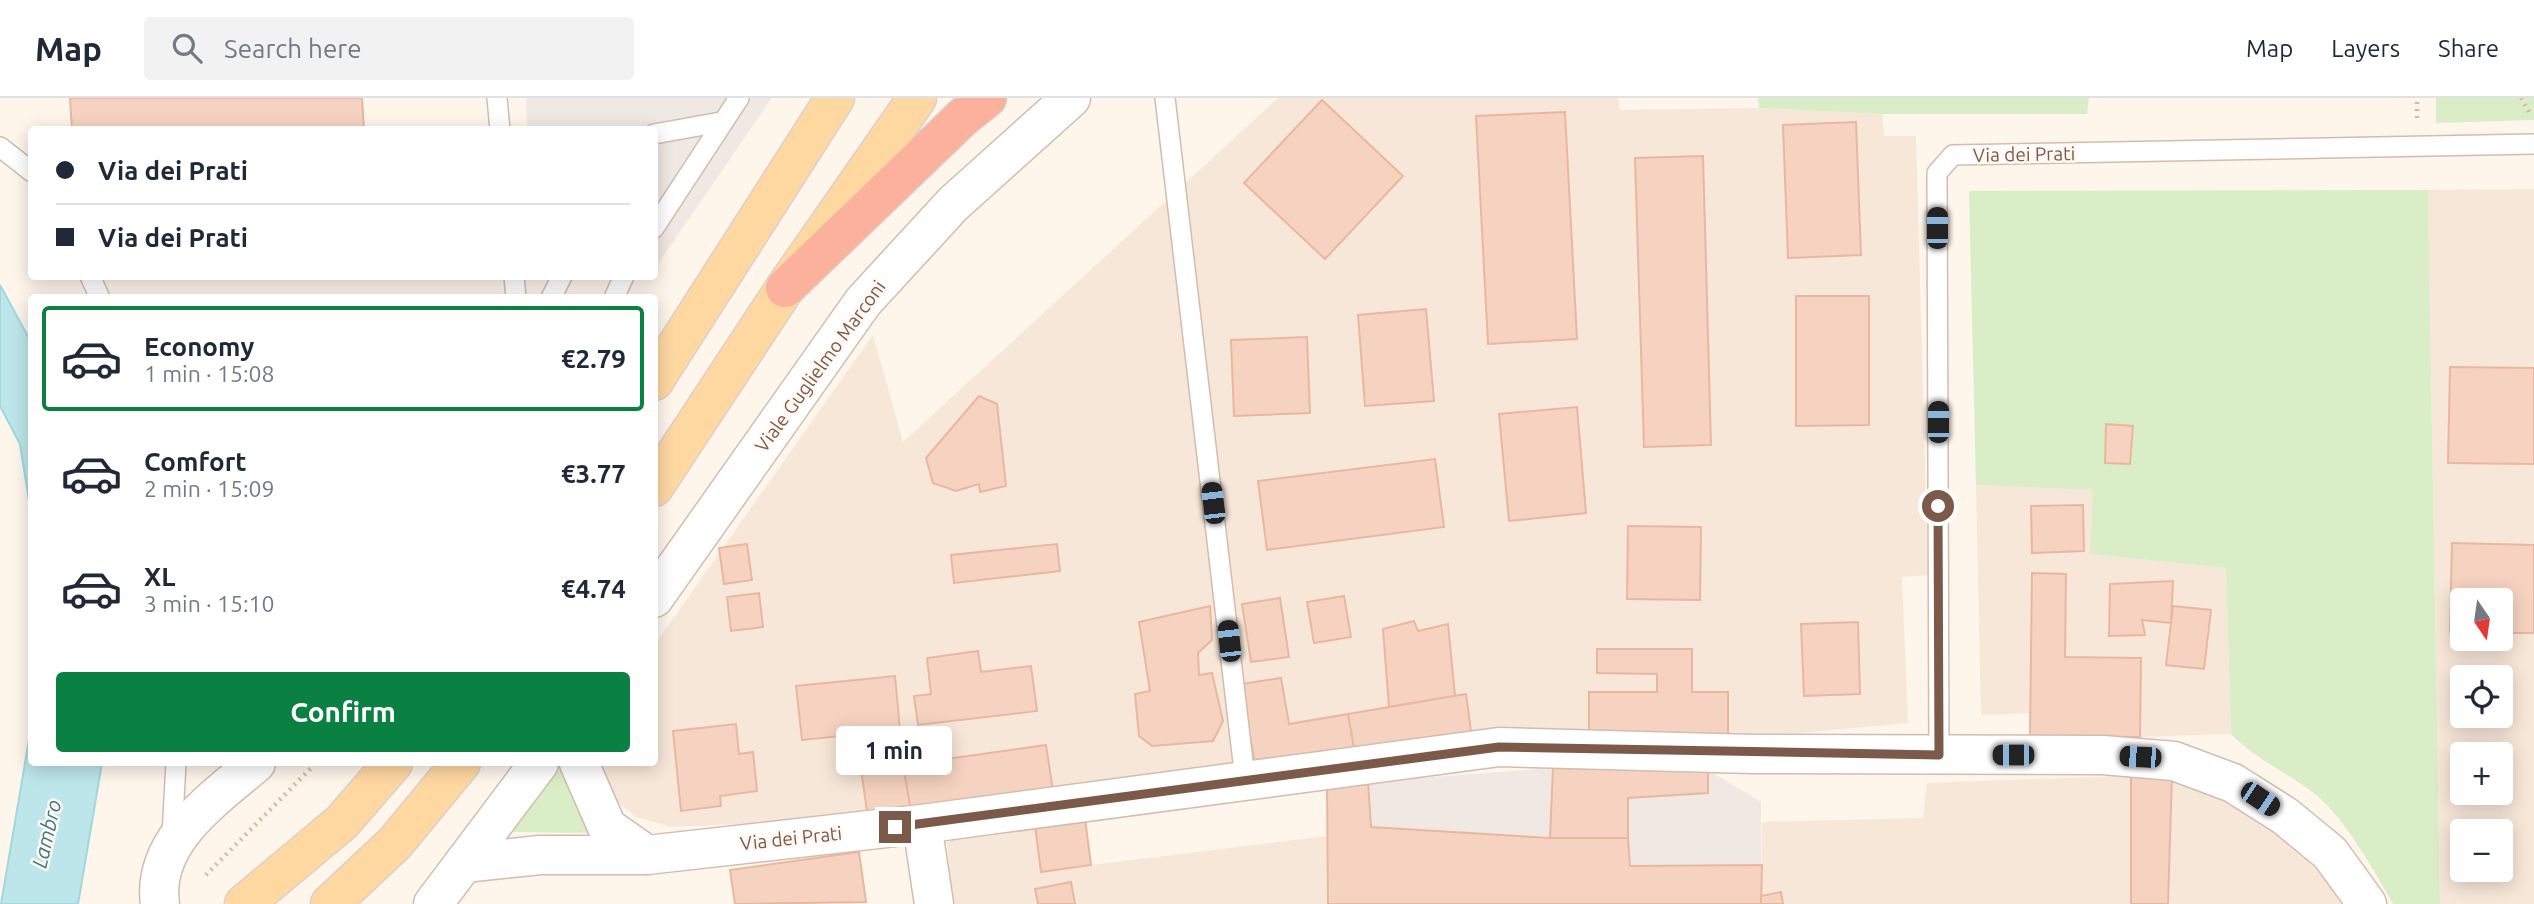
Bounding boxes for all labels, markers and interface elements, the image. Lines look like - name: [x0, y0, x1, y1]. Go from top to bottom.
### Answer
- search box: [144, 17, 634, 80]
- icon: search: [168, 29, 206, 67]
- text: Map: [35, 30, 102, 67]
- text: Search here: [224, 34, 362, 63]
- text: Map: [2246, 35, 2293, 62]
- text: Layers: [2331, 35, 2400, 62]
- text: Share: [2438, 35, 2499, 62]
- street label: Via dei Prati: [1973, 142, 2075, 166]
- text: Via dei Prati: [98, 156, 248, 185]
- car: [1927, 207, 1948, 249]
- text: Via dei Prati: [98, 223, 248, 252]
- street label: Viale Guglielmo Marconi: [750, 276, 890, 456]
- icon: car: [60, 327, 123, 390]
- text: Economy: [144, 332, 254, 361]
- text: €2.79: [561, 344, 626, 373]
- text: 1 min · 15:08: [144, 361, 275, 386]
- car: [1928, 401, 1949, 443]
- icon: car: [60, 442, 123, 505]
- text: Comfort: [144, 447, 247, 476]
- text: €3.77: [561, 459, 626, 488]
- text: 2 min · 15:09: [144, 476, 275, 501]
- car: [1201, 481, 1226, 525]
- route start: [1922, 490, 1954, 522]
- icon: car: [60, 557, 123, 620]
- text: XL: [144, 562, 175, 591]
- text: €4.74: [561, 574, 626, 603]
- north arrow: [2450, 588, 2513, 651]
- map controls: [2450, 588, 2513, 882]
- text: 3 min · 15:10: [144, 591, 275, 616]
- car: [1217, 619, 1242, 663]
- button: locate: [2450, 665, 2513, 728]
- button: Confirm: [56, 672, 630, 752]
- callout: 1 min: [837, 726, 953, 774]
- text: 1 min: [865, 738, 923, 763]
- button: +: [2450, 742, 2513, 805]
- car: [1993, 745, 2035, 766]
- car: [2119, 745, 2162, 769]
- car: [2237, 779, 2284, 819]
- water label: Lambro: [27, 797, 66, 870]
- route end: [879, 811, 911, 843]
- button: −: [2450, 819, 2513, 882]
- street label: Via dei Prati: [739, 822, 843, 854]

